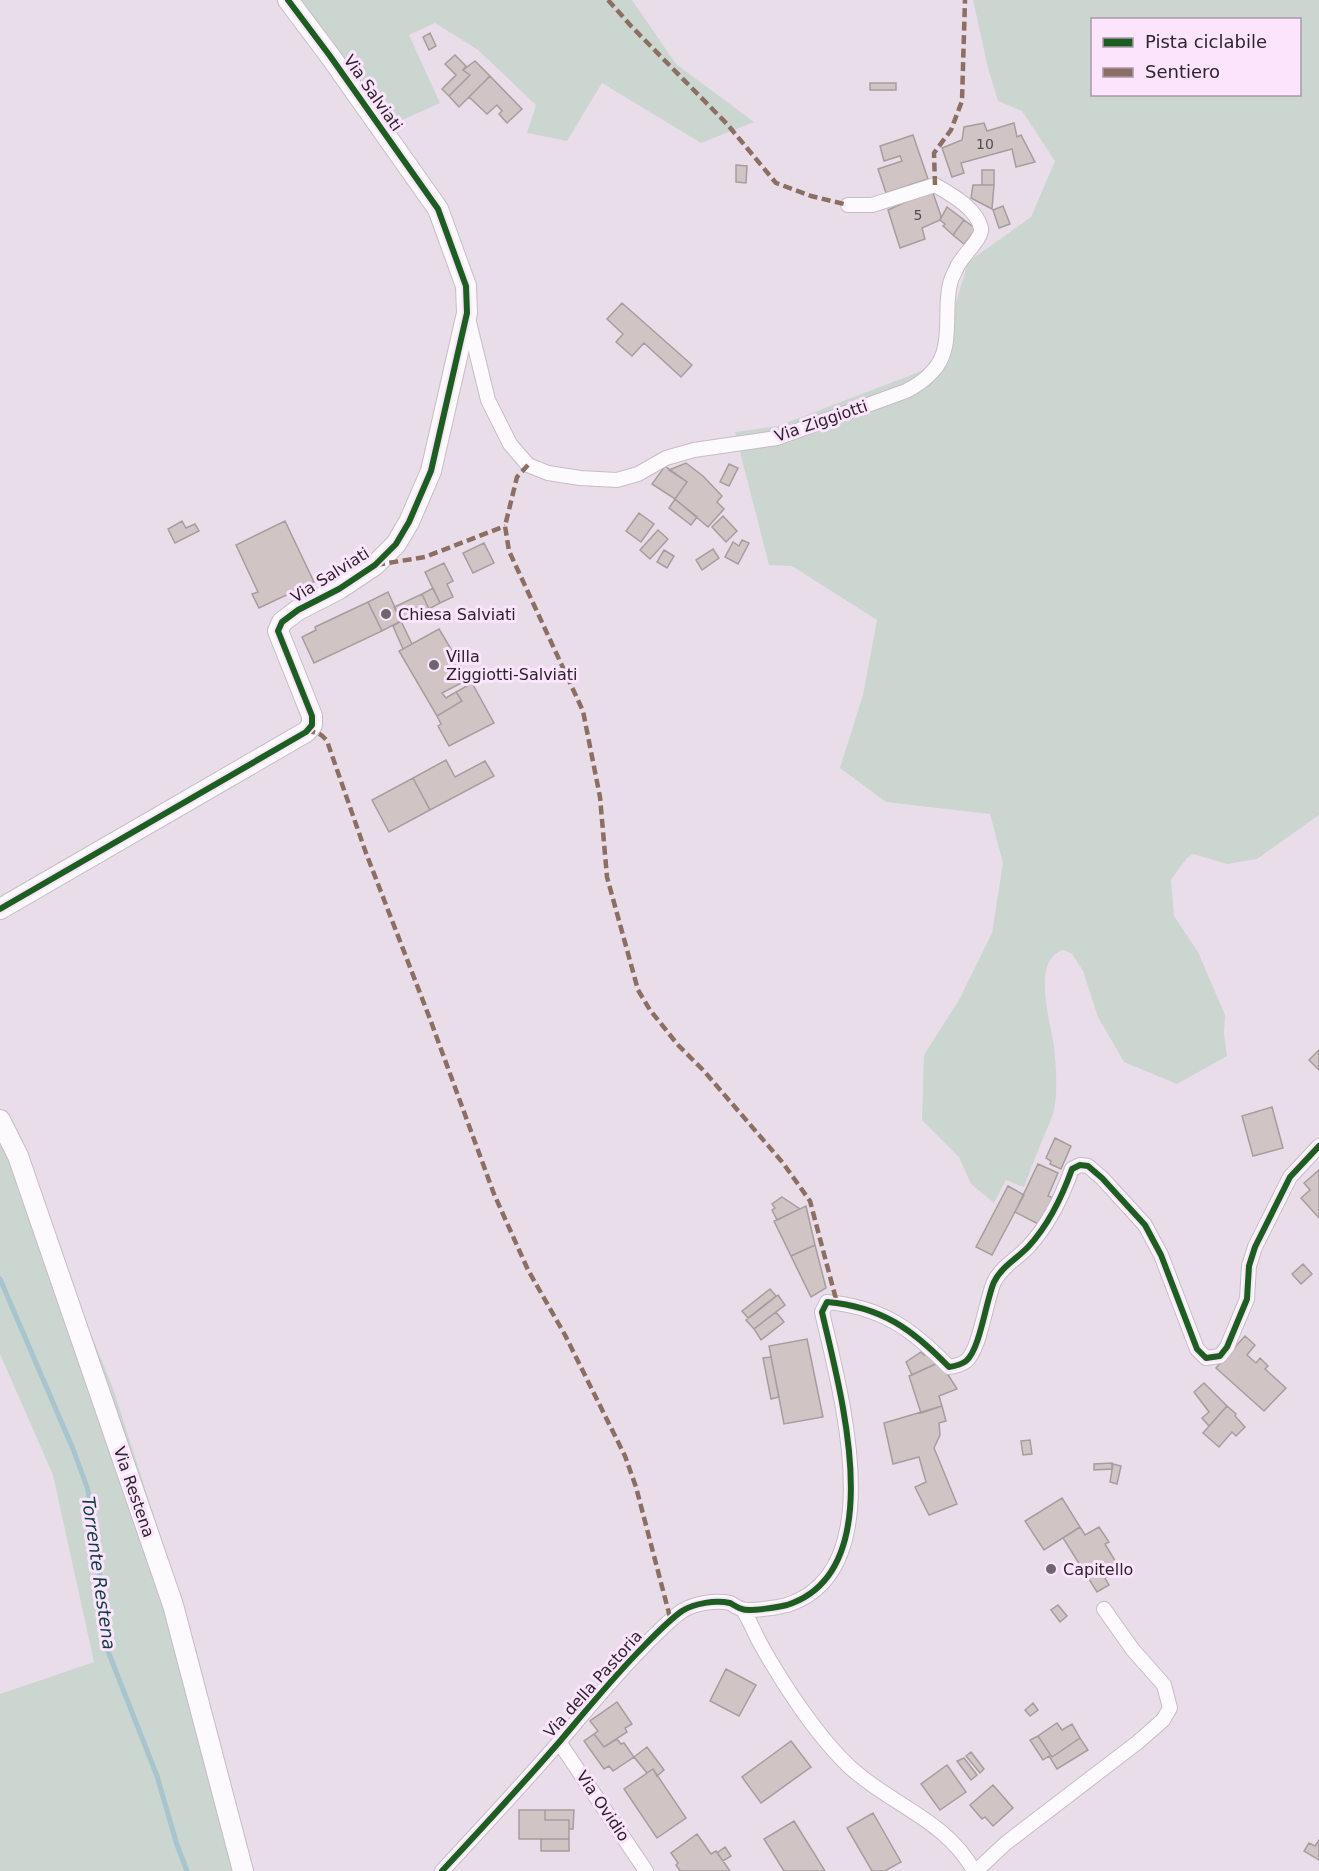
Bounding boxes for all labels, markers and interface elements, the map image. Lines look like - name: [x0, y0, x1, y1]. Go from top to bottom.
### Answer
- legend: [1091, 18, 1301, 96]
- text: Pista ciclabile: [1145, 31, 1267, 52]
- street label: Via Salviati: [340, 51, 406, 135]
- text: Sentiero: [1145, 61, 1220, 82]
- house number: 10: [976, 136, 994, 152]
- house number: 5: [914, 207, 922, 223]
- street label: Via Ziggiotti: [772, 396, 870, 446]
- street label: Via Salviati: [287, 543, 373, 607]
- place label: Chiesa Salviati: [398, 605, 516, 624]
- marker: Chiesa Salviati: [379, 607, 393, 621]
- place label: Villa Ziggiotti-Salviati: [446, 647, 578, 684]
- marker: Villa Ziggiotti-Salviati: [427, 658, 441, 672]
- street label: Via Restena: [110, 1444, 158, 1540]
- water label: Torrente Restena: [78, 1495, 120, 1651]
- place label: Capitello: [1063, 1560, 1133, 1579]
- marker: Capitello: [1044, 1562, 1058, 1576]
- street label: Via della Pastoria: [540, 1626, 646, 1742]
- street label: Via Ovidio: [573, 1767, 633, 1845]

